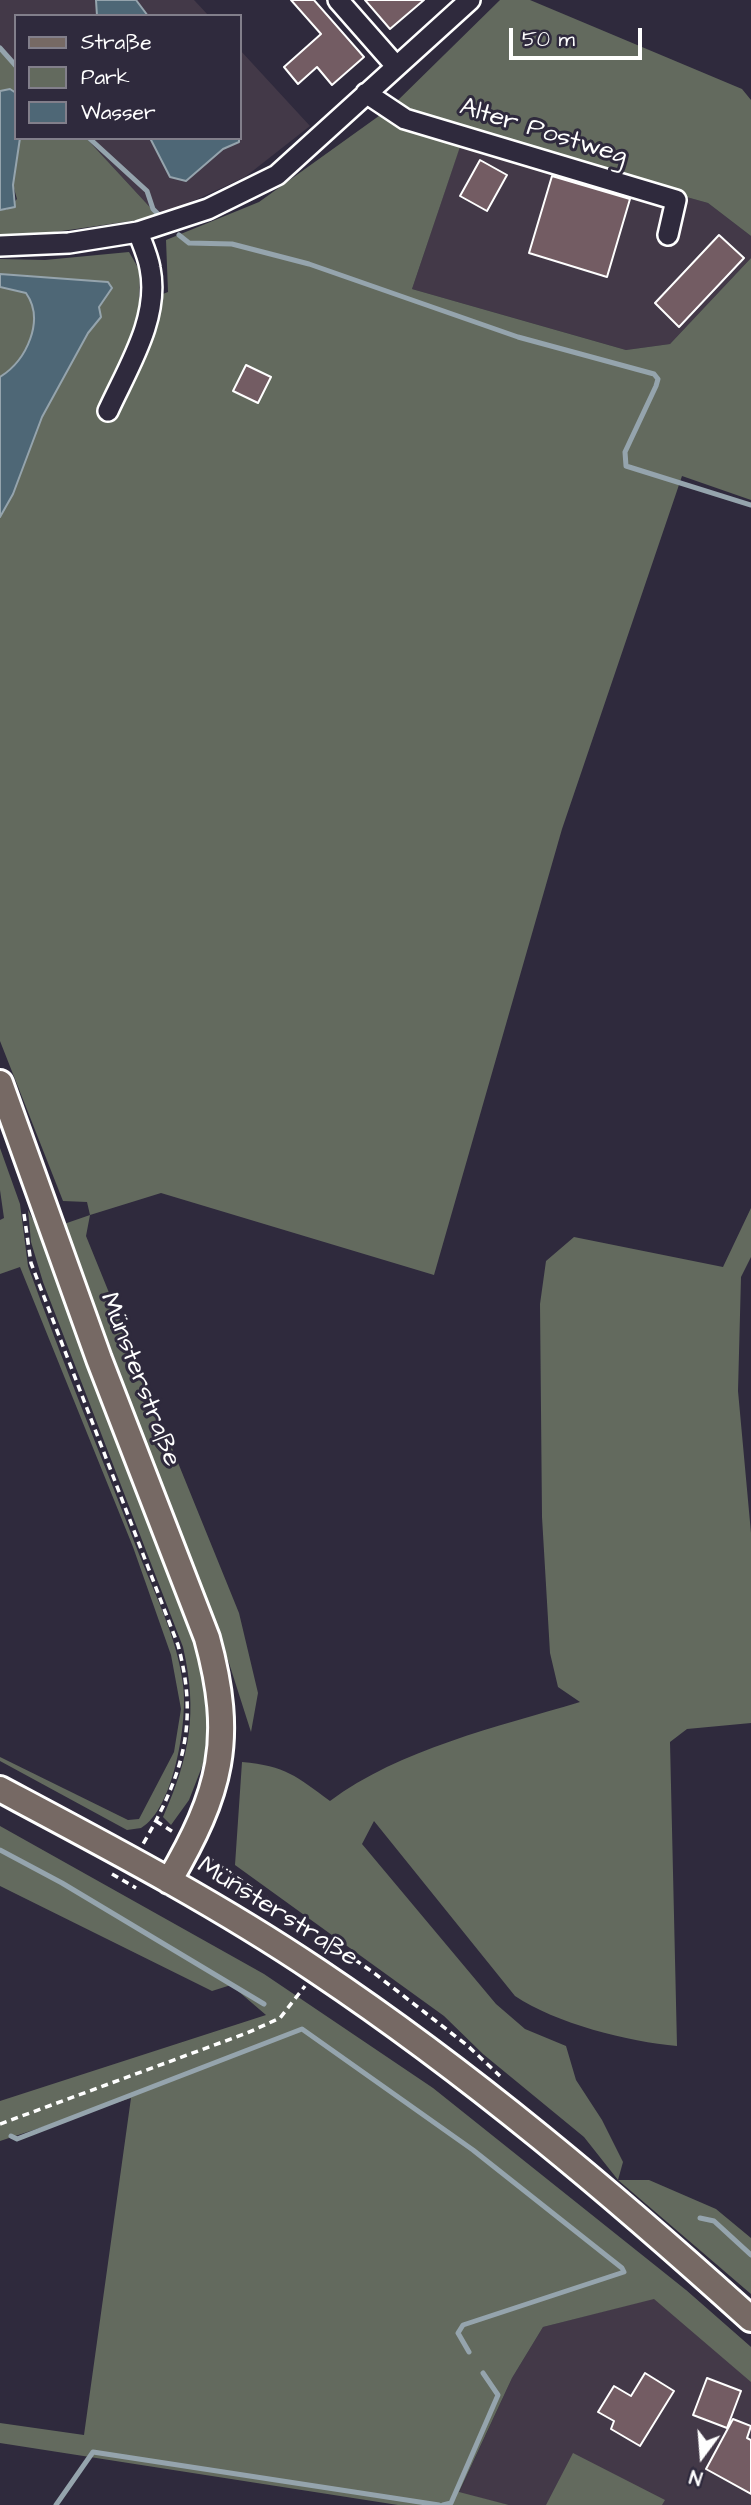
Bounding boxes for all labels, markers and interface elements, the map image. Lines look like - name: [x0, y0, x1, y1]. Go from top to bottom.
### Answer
- legend: [14, 14, 242, 140]
- scale bar: [513, 14, 646, 58]
- text: 50 m: [522, 25, 575, 54]
- text: Straße: [81, 28, 152, 57]
- text: Park: [81, 63, 130, 92]
- street label: Alter Postweg: [456, 93, 630, 173]
- text: Wasser: [81, 98, 155, 127]
- street label: Münsterstraße: [92, 1289, 186, 1471]
- street label: Münsterstraße: [191, 1851, 363, 1975]
- north arrow: [667, 2421, 737, 2491]
- text: N: [687, 2462, 706, 2491]

